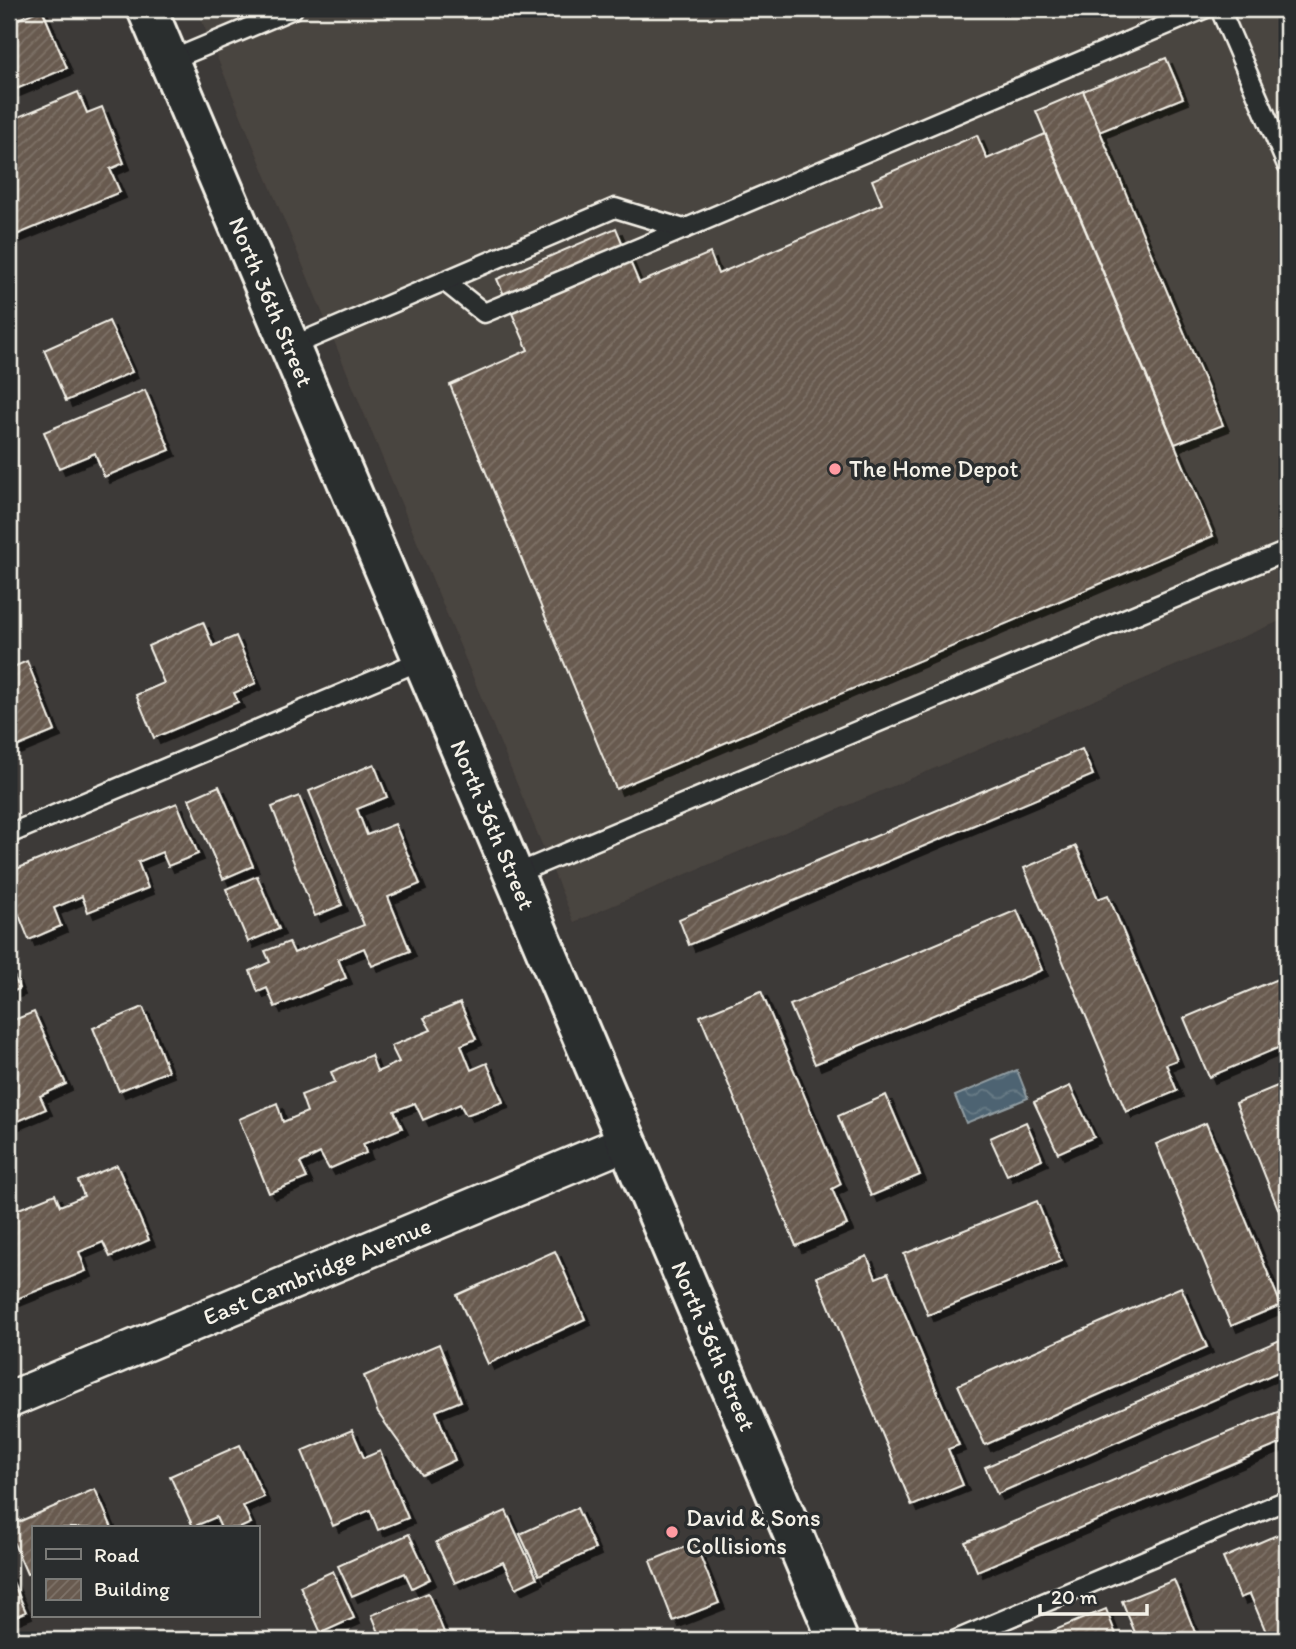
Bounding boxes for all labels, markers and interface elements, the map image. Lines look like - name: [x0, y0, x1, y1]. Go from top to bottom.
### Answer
- street label: North 36th Street: [223, 212, 320, 391]
- place label: The Home Depot: [849, 454, 1019, 483]
- marker: The Home Depot: [827, 461, 843, 477]
- street label: North 36th Street: [444, 735, 542, 914]
- street label: East Cambridge Avenue: [199, 1210, 435, 1331]
- street label: North 36th Street: [665, 1256, 763, 1435]
- place label: David & Sons Collisions: [686, 1503, 821, 1560]
- marker: David & Sons Collisions: [664, 1524, 680, 1540]
- legend: [32, 1526, 259, 1618]
- text: Road: [94, 1542, 140, 1567]
- scale bar: [1040, 1572, 1147, 1616]
- text: Building: [94, 1576, 170, 1601]
- text: 20 m: [1051, 1584, 1098, 1609]

